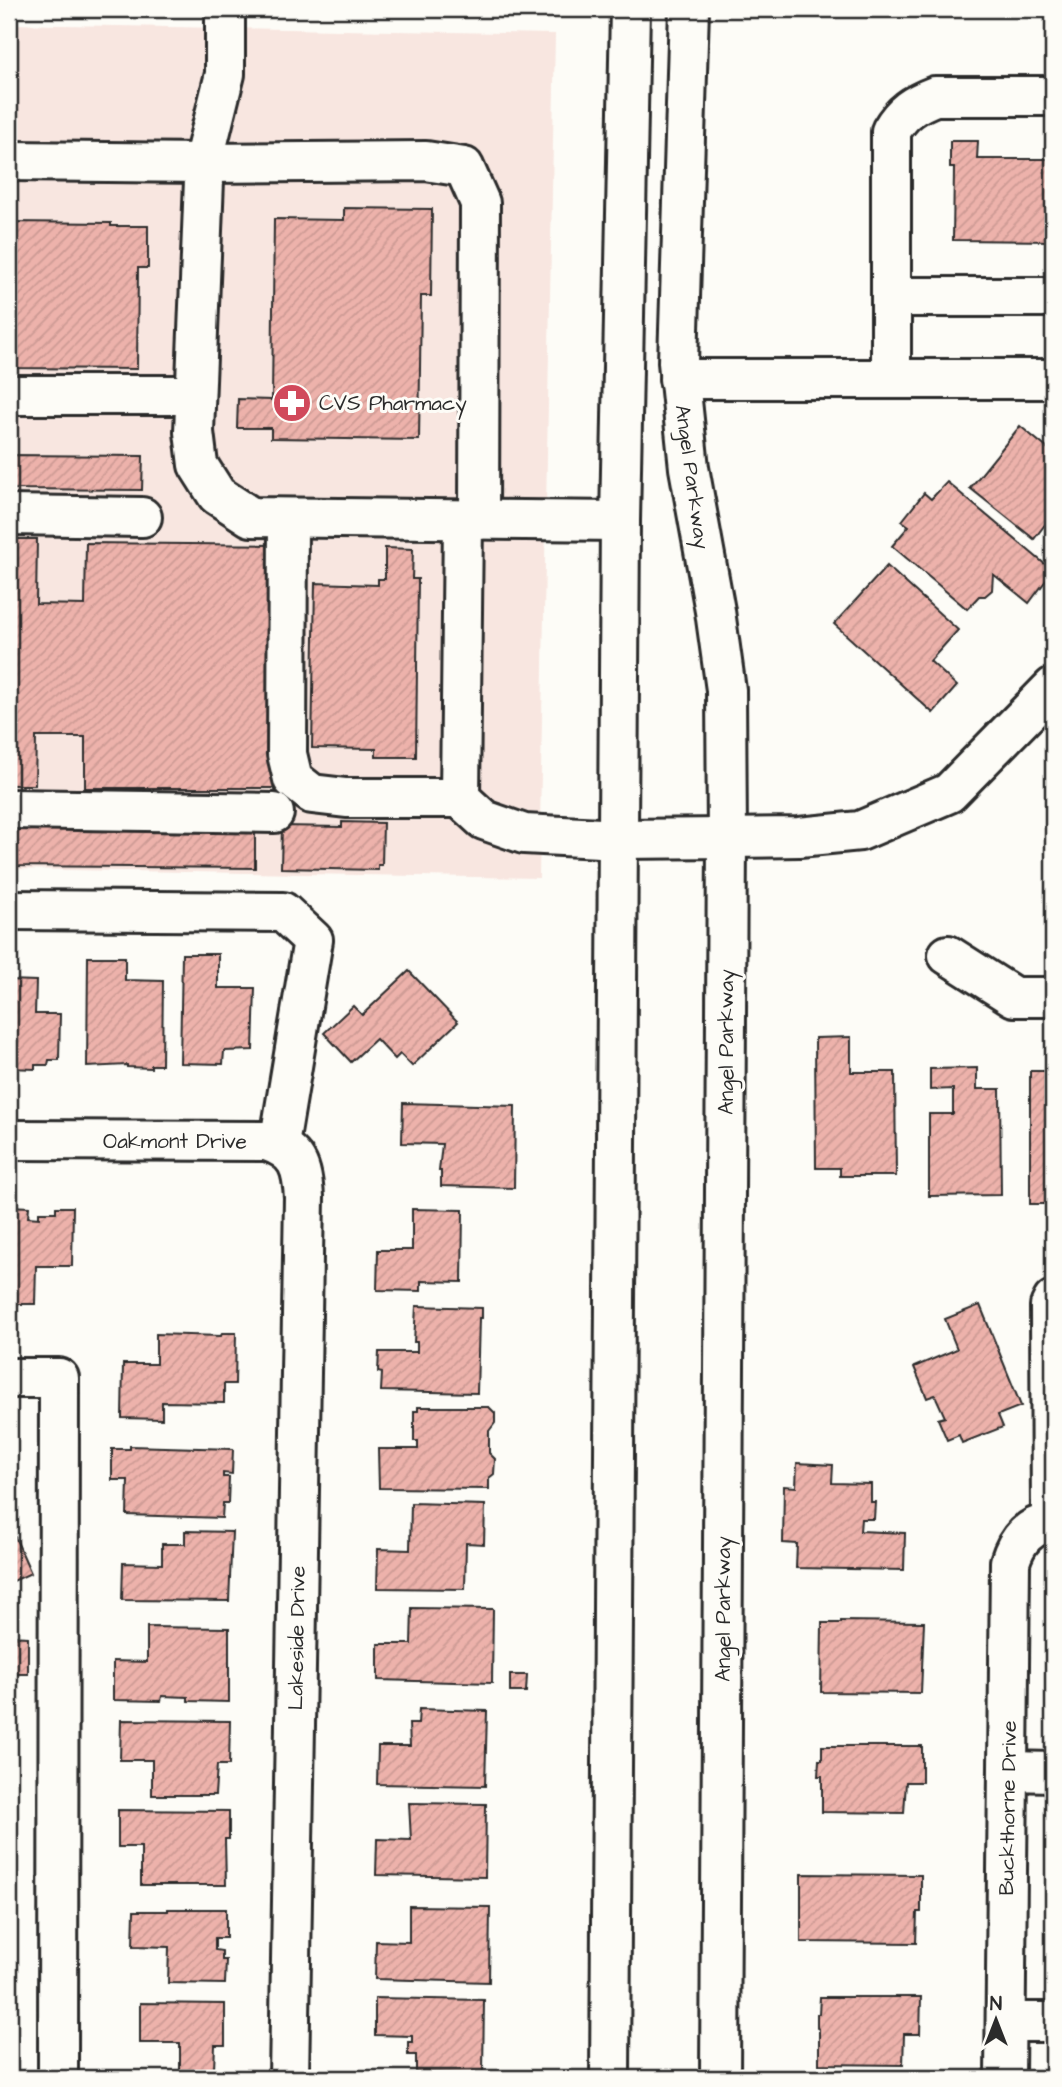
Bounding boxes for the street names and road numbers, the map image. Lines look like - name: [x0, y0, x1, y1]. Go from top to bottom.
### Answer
- street label: Angel Parkway: [666, 403, 717, 552]
- street label: Angel Parkway: [712, 969, 743, 1115]
- street label: Oakmont Drive: [103, 1127, 247, 1156]
- street label: Angel Parkway: [709, 1536, 740, 1682]
- street label: Lakeside Drive: [281, 1566, 313, 1710]
- street label: Buckthorne Drive: [992, 1720, 1024, 1896]

